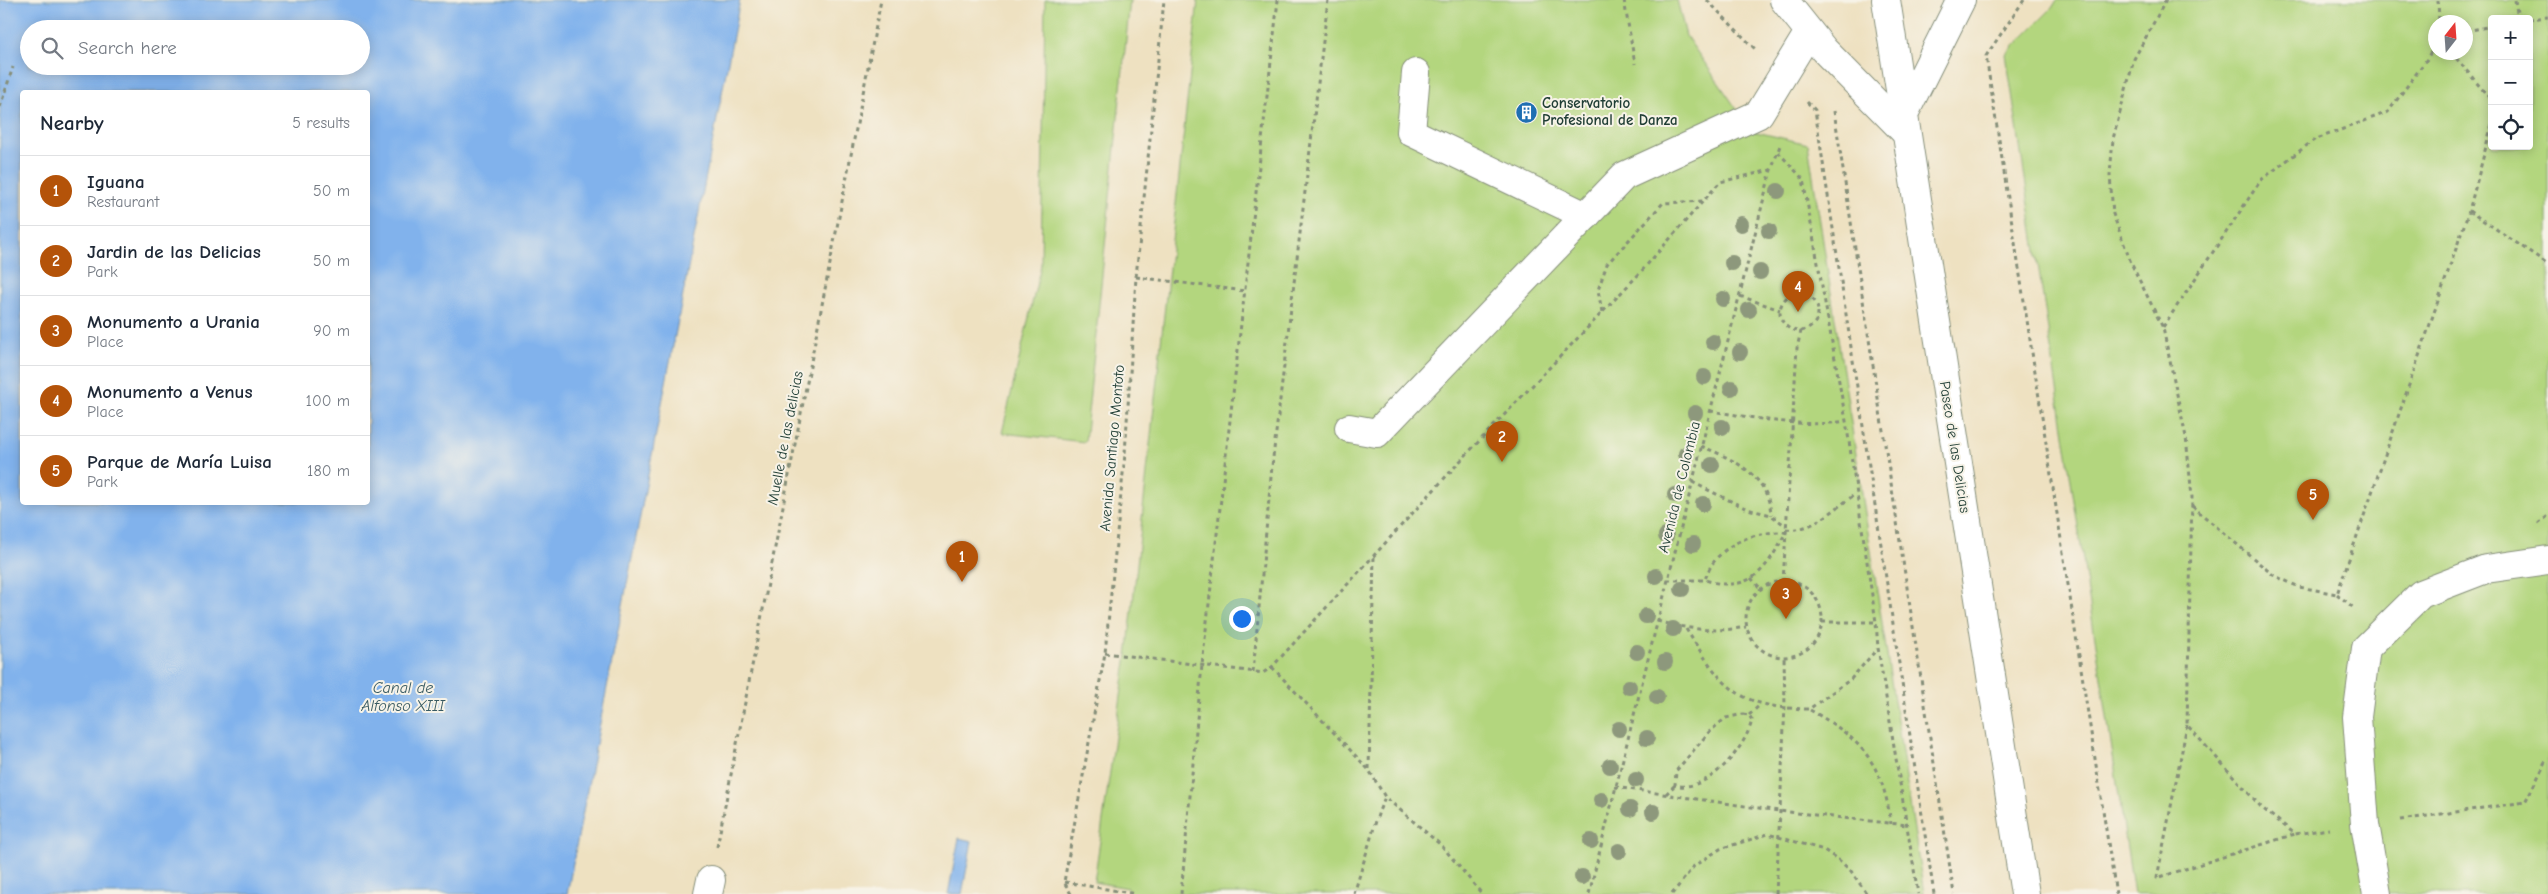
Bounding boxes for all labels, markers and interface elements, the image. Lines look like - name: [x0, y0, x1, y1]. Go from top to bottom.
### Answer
- north arrow: [2428, 15, 2473, 60]
- map controls: [2488, 15, 2533, 150]
- button: +: [2488, 15, 2533, 60]
- search box: [20, 20, 370, 75]
- icon: search: [38, 34, 66, 62]
- text: Search here: [78, 37, 177, 59]
- button: −: [2488, 60, 2533, 105]
- place label: Conservatorio Profesional de Danza: [1542, 94, 1678, 129]
- building icon: Conservatorio Profesional de Danza: [1514, 100, 1538, 124]
- button: locate: [2488, 105, 2533, 150]
- text: Nearby: [40, 111, 104, 135]
- text: 5 results: [292, 114, 350, 132]
- text: Iguana: [87, 171, 145, 193]
- text: 1: [53, 182, 59, 200]
- text: 50 m: [313, 182, 350, 200]
- text: Restaurant: [87, 193, 159, 211]
- text: Jardin de las Delicias: [87, 241, 261, 263]
- text: 2: [52, 252, 60, 270]
- text: 50 m: [313, 252, 350, 270]
- text: Park: [87, 263, 118, 281]
- pin: 4: [1782, 271, 1814, 312]
- text: Monumento a Urania: [87, 311, 260, 333]
- text: 3: [52, 322, 60, 340]
- text: 90 m: [313, 322, 350, 340]
- text: Place: [87, 333, 123, 351]
- street label: Avenida Santiago Montoto: [1096, 364, 1128, 532]
- street label: Muelle de las delicias: [763, 369, 807, 507]
- street label: Paseo de las Delicias: [1936, 380, 1974, 514]
- text: Monumento a Venus: [87, 381, 253, 403]
- text: 4: [52, 392, 60, 410]
- text: 100 m: [306, 392, 350, 410]
- text: Place: [87, 403, 123, 421]
- street label: Avenida de Colombia: [1654, 419, 1704, 555]
- pin: 2: [1486, 421, 1518, 462]
- text: Parque de María Luisa: [87, 451, 272, 473]
- text: 5: [52, 462, 60, 480]
- text: 180 m: [307, 462, 350, 480]
- text: Park: [87, 473, 118, 491]
- pin: 5: [2297, 479, 2329, 520]
- pin: 1: [946, 541, 978, 582]
- pin: 3: [1770, 578, 1802, 619]
- your location: [1229, 606, 1255, 632]
- water label: Canal de Alfonso XIII: [360, 679, 446, 715]

